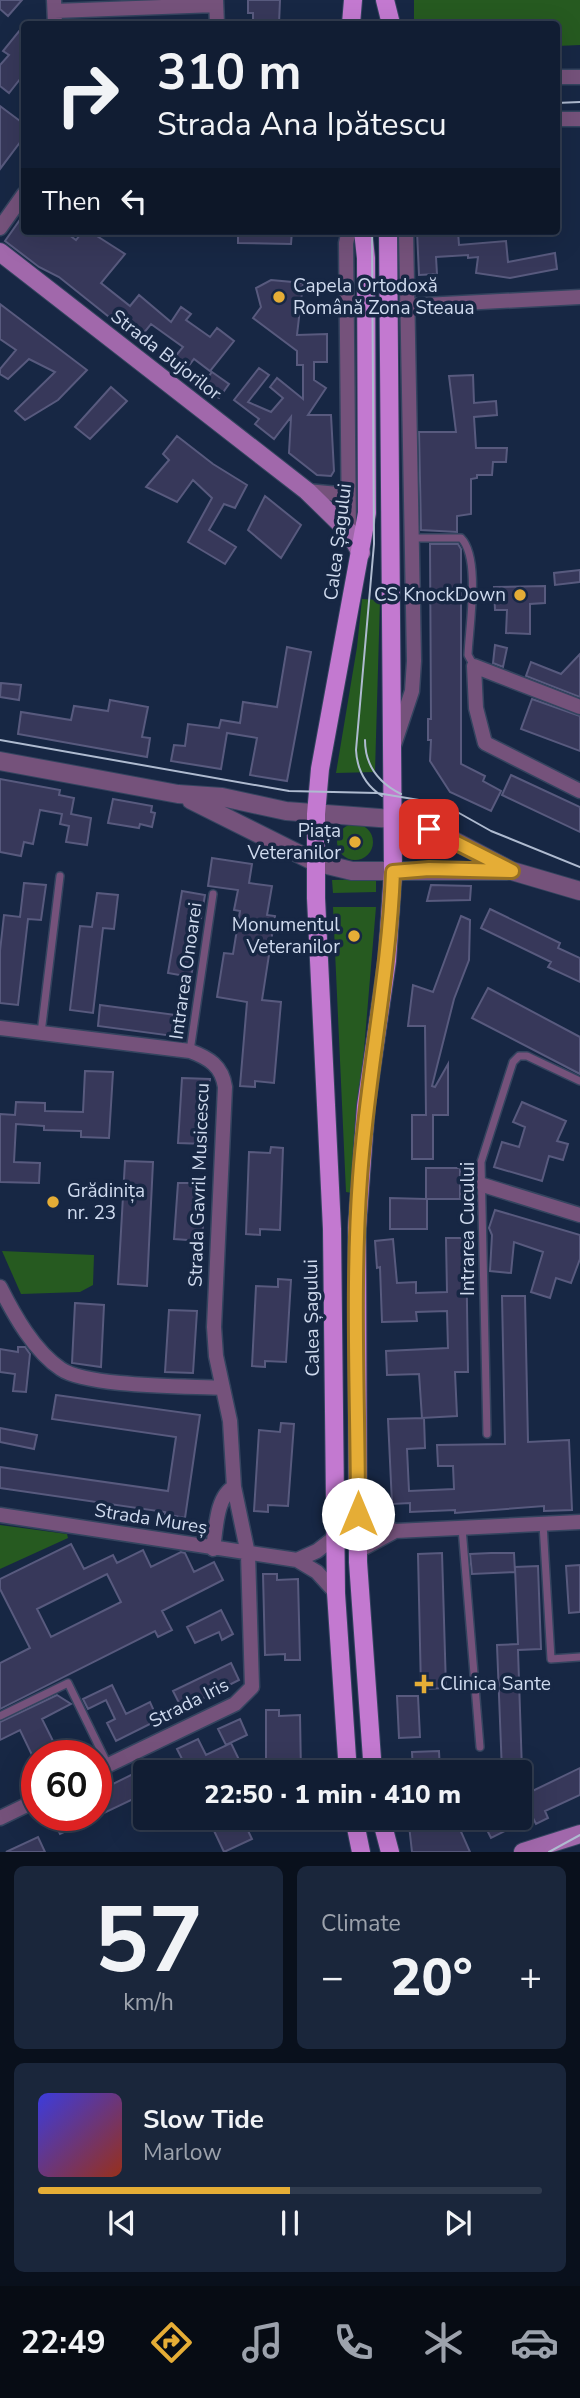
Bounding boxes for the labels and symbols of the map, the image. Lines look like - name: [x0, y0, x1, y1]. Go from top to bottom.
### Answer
- place label: Capela Ortodoxă Română Zona Steaua: [293, 273, 474, 321]
- marker: Capela Ortodoxă Română Zona Steaua: [271, 289, 287, 305]
- street label: Strada Bujorilor: [105, 304, 227, 407]
- street label: Calea Șagului: [318, 482, 358, 602]
- place label: CS KnockDown: [374, 582, 506, 608]
- marker: CS KnockDown: [512, 587, 528, 603]
- pin: [399, 799, 459, 859]
- place label: Piața Veteranilor: [246, 818, 341, 866]
- marker: Piața Veteranilor: [347, 834, 363, 850]
- street label: Intrarea Onoarei: [164, 901, 208, 1041]
- place label: Monumentul Veteranilor: [232, 912, 340, 960]
- marker: Monumentul Veteranilor: [346, 928, 362, 944]
- street label: Strada Gavril Musicescu: [182, 1083, 216, 1287]
- street label: Intrarea Cucului: [455, 1162, 481, 1296]
- place label: Grădinița nr. 23: [67, 1178, 145, 1226]
- marker: Grădinița nr. 23: [45, 1194, 61, 1210]
- street label: Calea Șagului: [298, 1259, 326, 1377]
- position arrow: [321, 1477, 395, 1551]
- street label: Strada Mureș: [93, 1497, 209, 1541]
- place label: Clinica Sante: [440, 1671, 551, 1697]
- street label: Strada Iris: [145, 1672, 233, 1734]
- marker: Clinica Sante: [414, 1674, 434, 1694]
- speed limit sign: 60: [21, 1740, 112, 1831]

